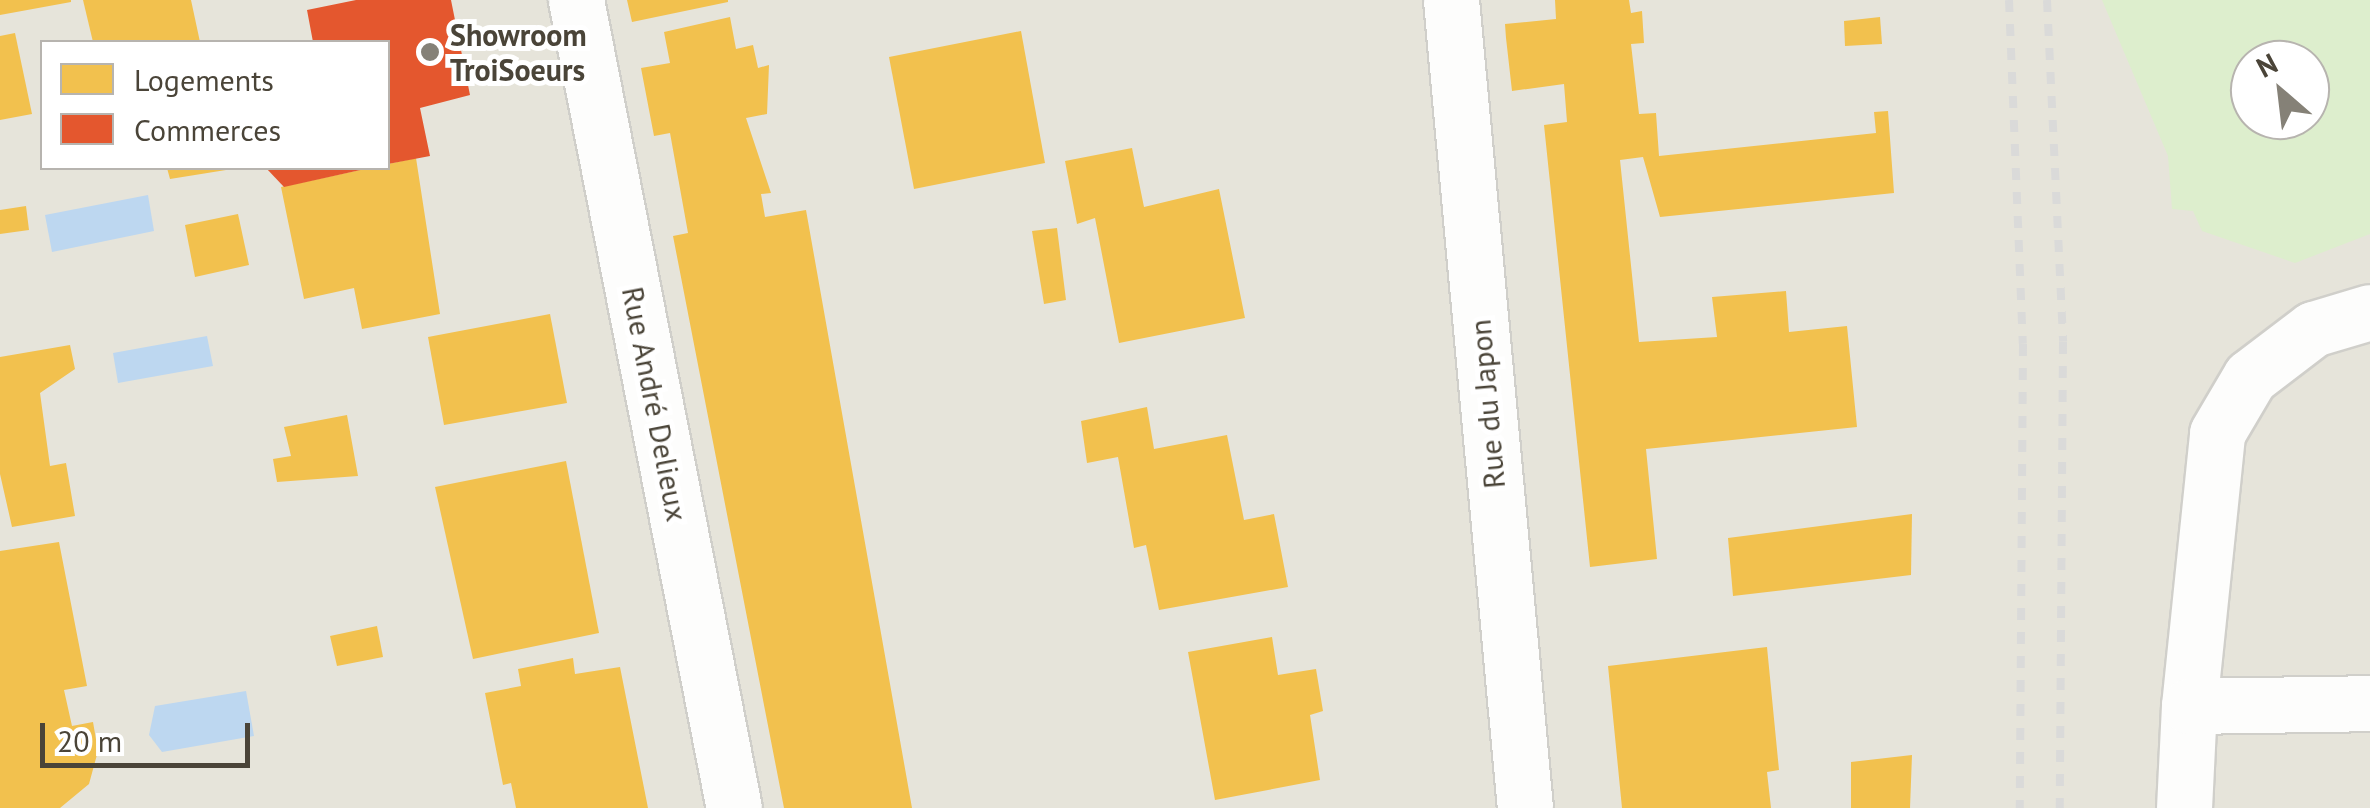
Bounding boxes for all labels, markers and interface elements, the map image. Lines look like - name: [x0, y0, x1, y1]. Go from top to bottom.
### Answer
- place label: Showroom TroiSoeurs: [450, 17, 587, 88]
- legend: [40, 40, 390, 170]
- north arrow: [2230, 40, 2330, 140]
- marker: Showroom TroiSoeurs: [419, 41, 441, 63]
- text: N: [2250, 44, 2283, 85]
- text: Logements: [134, 60, 274, 99]
- text: Commerces: [134, 110, 281, 149]
- street label: Rue André Delieux: [615, 283, 695, 525]
- street label: Rue du Japon: [1462, 318, 1512, 490]
- scale bar: [45, 703, 255, 765]
- text: 20 m: [57, 721, 122, 760]

